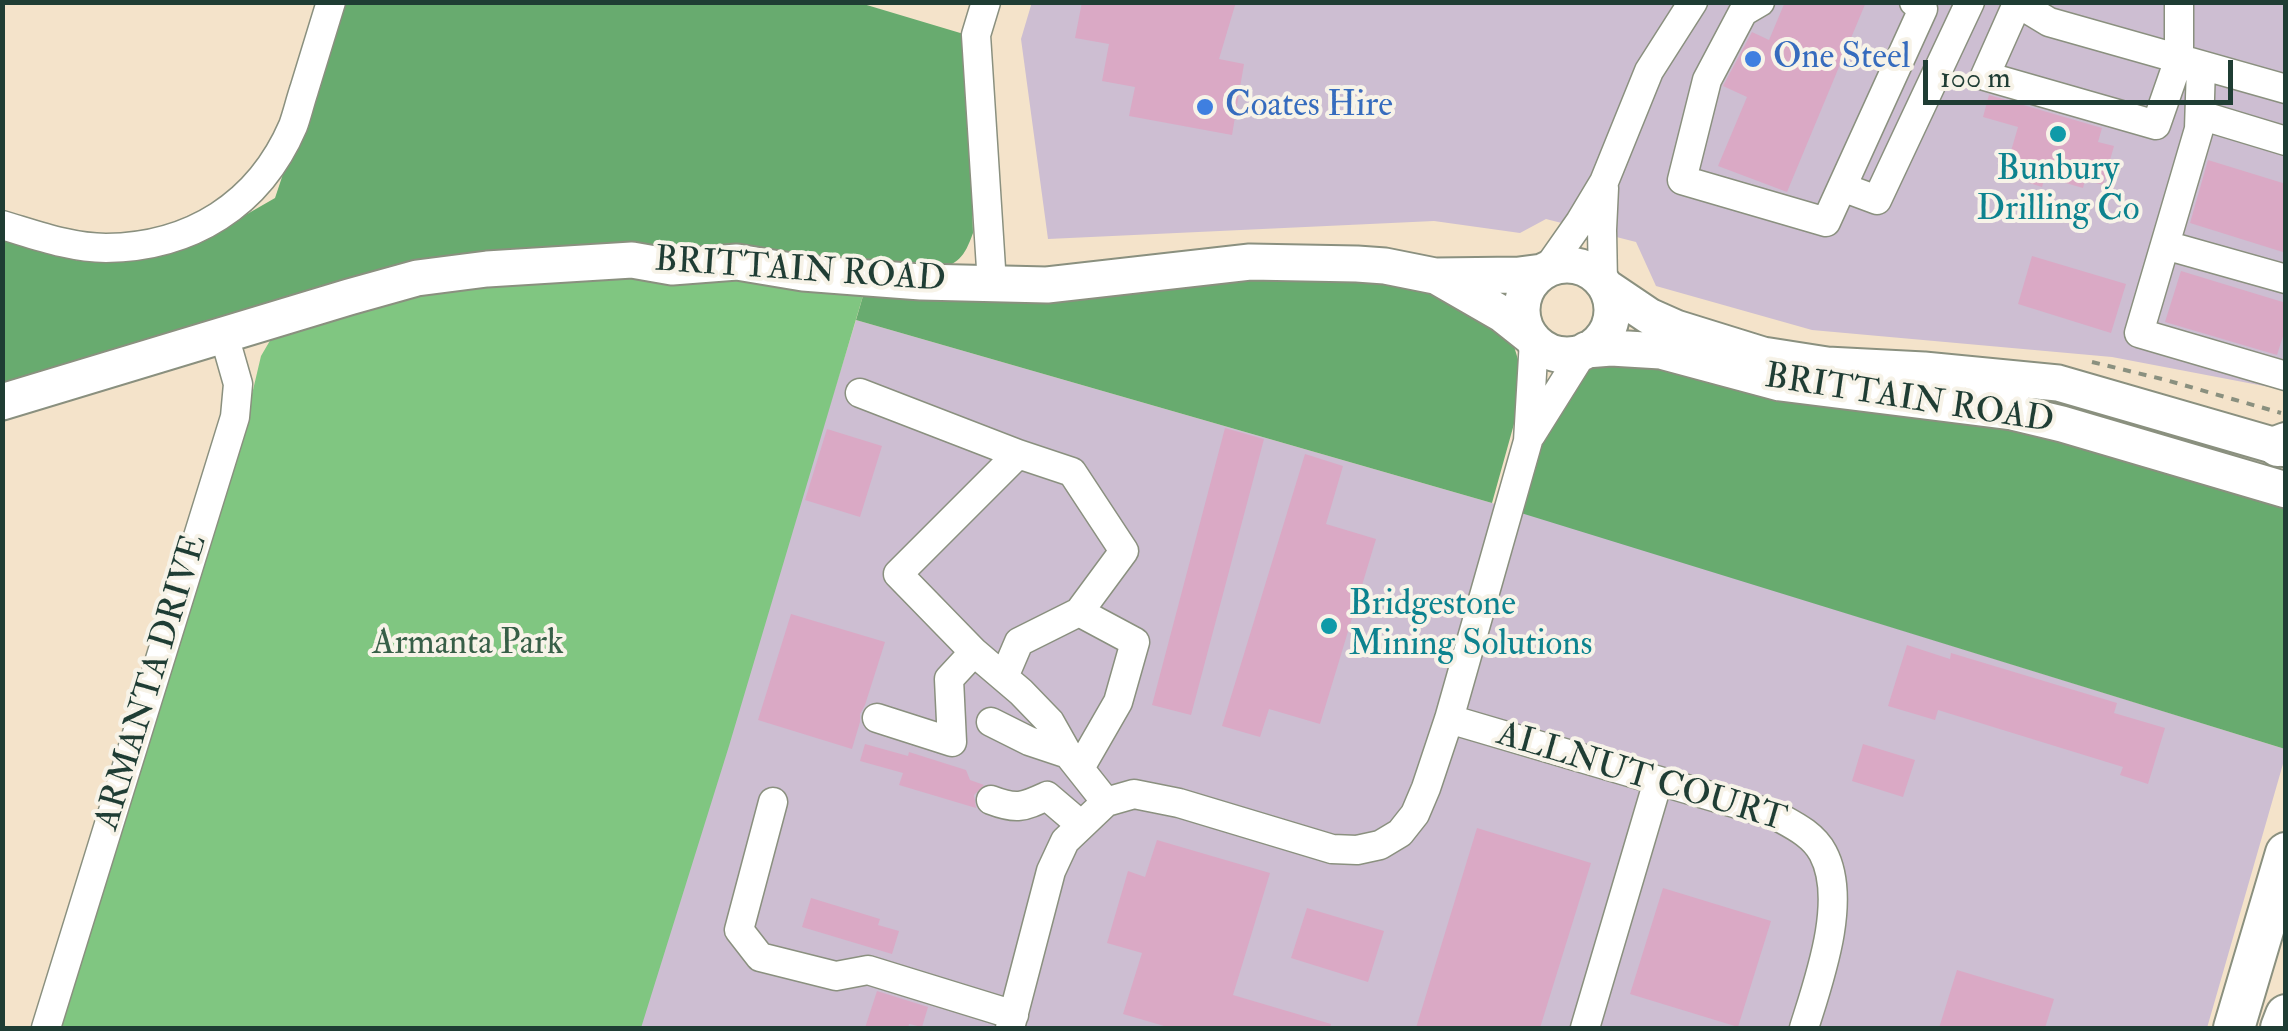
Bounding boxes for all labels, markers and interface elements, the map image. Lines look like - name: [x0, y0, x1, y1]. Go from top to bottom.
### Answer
- place label: One Steel: [1773, 38, 1911, 80]
- scale bar: [1928, 40, 2238, 102]
- marker: One Steel: [1742, 48, 1764, 70]
- text: 100 m: [1940, 59, 2011, 96]
- place label: Coates Hire: [1225, 86, 1393, 128]
- marker: Coates Hire: [1194, 96, 1216, 118]
- marker: Bunbury Drilling Co: [2047, 123, 2069, 145]
- place label: Bunbury Drilling Co: [1976, 150, 2140, 232]
- street label: BRITTAIN ROAD: [653, 241, 947, 303]
- street label: BRITTAIN ROAD: [1762, 357, 2056, 445]
- street label: ARMANTA DRIVE: [88, 530, 218, 836]
- place label: Bridgestone Mining Solutions: [1349, 585, 1593, 667]
- marker: Bridgestone Mining Solutions: [1318, 615, 1340, 637]
- park label: Armanta Park: [372, 624, 564, 666]
- street label: ALLNUT COURT: [1491, 715, 1791, 843]

